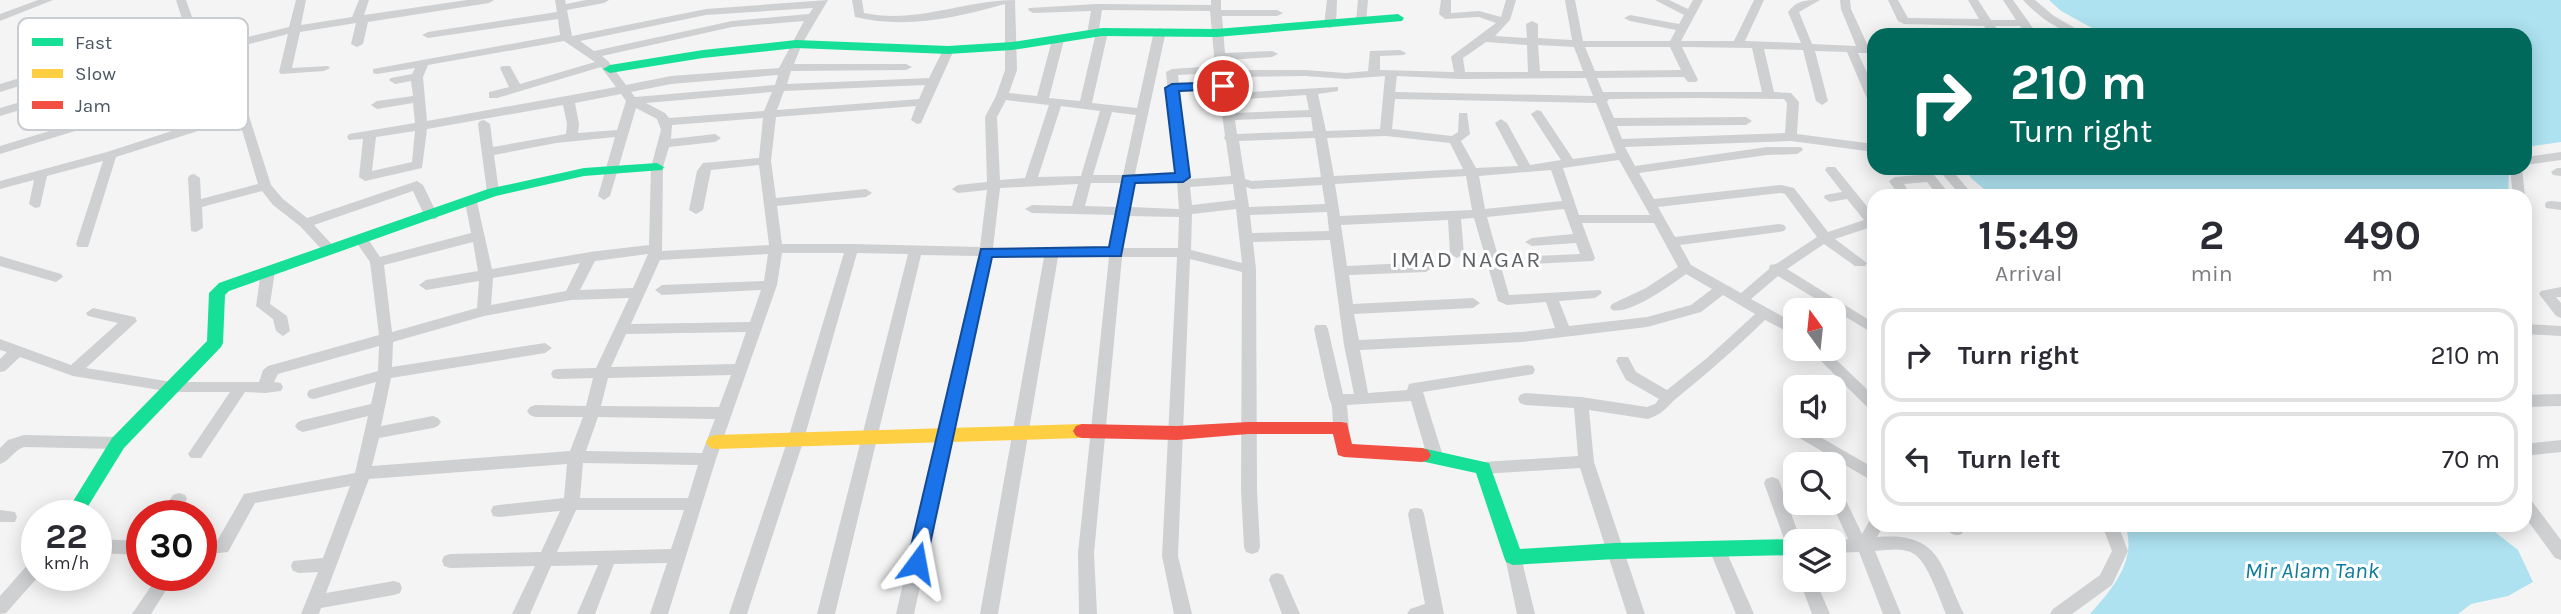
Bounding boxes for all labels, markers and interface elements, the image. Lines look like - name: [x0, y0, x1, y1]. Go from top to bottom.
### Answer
- legend: [18, 18, 248, 130]
- text: Fast: [75, 32, 112, 54]
- text: 210 m: [2010, 54, 2147, 111]
- pin: [1193, 56, 1253, 116]
- icon: right: [1895, 56, 1986, 147]
- text: Slow: [75, 63, 116, 85]
- icon: arrive: [1204, 67, 1242, 105]
- text: Jam: [75, 95, 111, 117]
- text: Turn right: [2010, 113, 2152, 150]
- text: 15:49: [1978, 210, 2079, 260]
- text: 2: [2199, 210, 2224, 260]
- text: 490: [2344, 210, 2421, 260]
- district label: IMAD NAGAR: [1392, 246, 1542, 273]
- text: Arrival: [1995, 260, 2062, 287]
- text: min: [2190, 260, 2233, 287]
- text: m: [2372, 260, 2393, 287]
- north arrow: [1783, 298, 1846, 360]
- map controls: [1783, 298, 1846, 592]
- icon: right: [1899, 336, 1937, 374]
- text: Turn right: [1958, 340, 2079, 371]
- text: 210 m: [2430, 340, 2500, 371]
- button: sound: [1783, 375, 1846, 438]
- icon: left: [1899, 440, 1937, 478]
- text: Turn left: [1958, 444, 2060, 475]
- text: 70 m: [2442, 444, 2500, 475]
- button: search: [1783, 452, 1846, 515]
- speed limit sign: 30: [126, 500, 217, 591]
- text: 22: [45, 516, 88, 557]
- position arrow: [880, 526, 954, 600]
- button: layers: [1783, 529, 1846, 592]
- text: km/h: [44, 552, 89, 574]
- water label: Mir Alam Tank: [2245, 557, 2380, 584]

